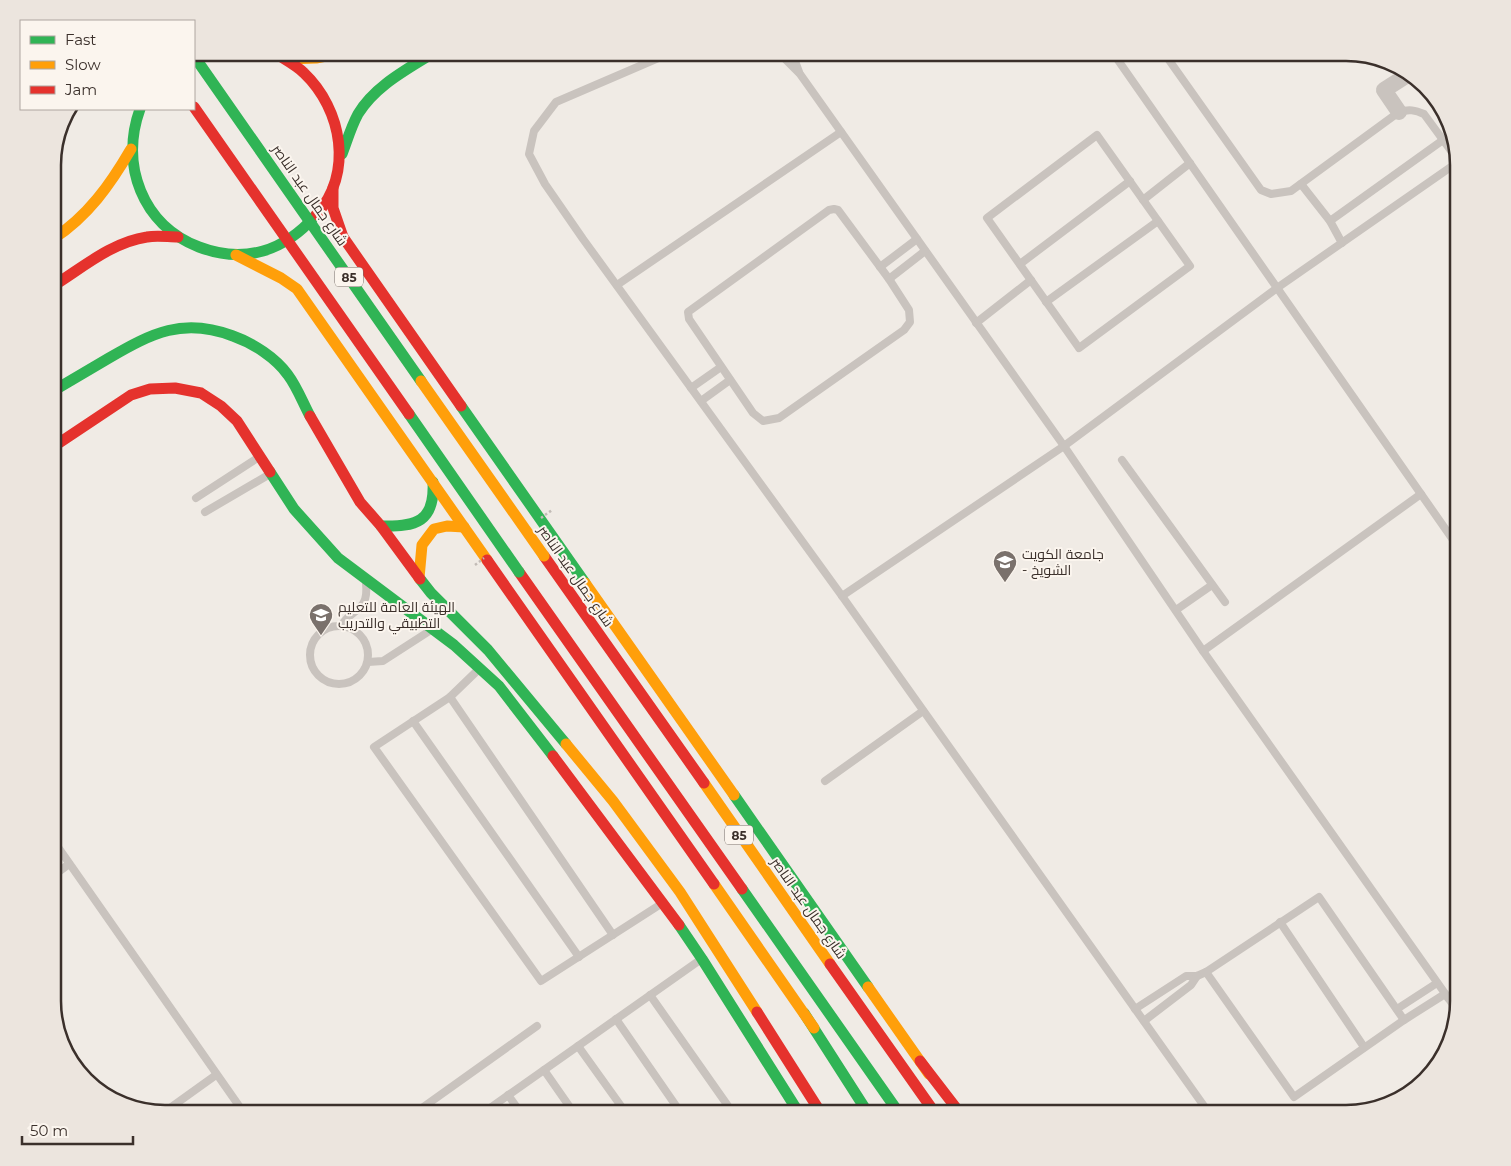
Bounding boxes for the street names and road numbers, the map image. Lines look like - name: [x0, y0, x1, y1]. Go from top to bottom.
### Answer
- street label: شارع جمال عبد الناصر: [268, 140, 352, 249]
- road number: 85: [335, 268, 363, 286]
- street label: شارع جمال عبد الناصر: [534, 521, 618, 630]
- road number: 85: [725, 826, 753, 844]
- street label: شارع جمال عبد الناصر: [767, 853, 851, 962]

